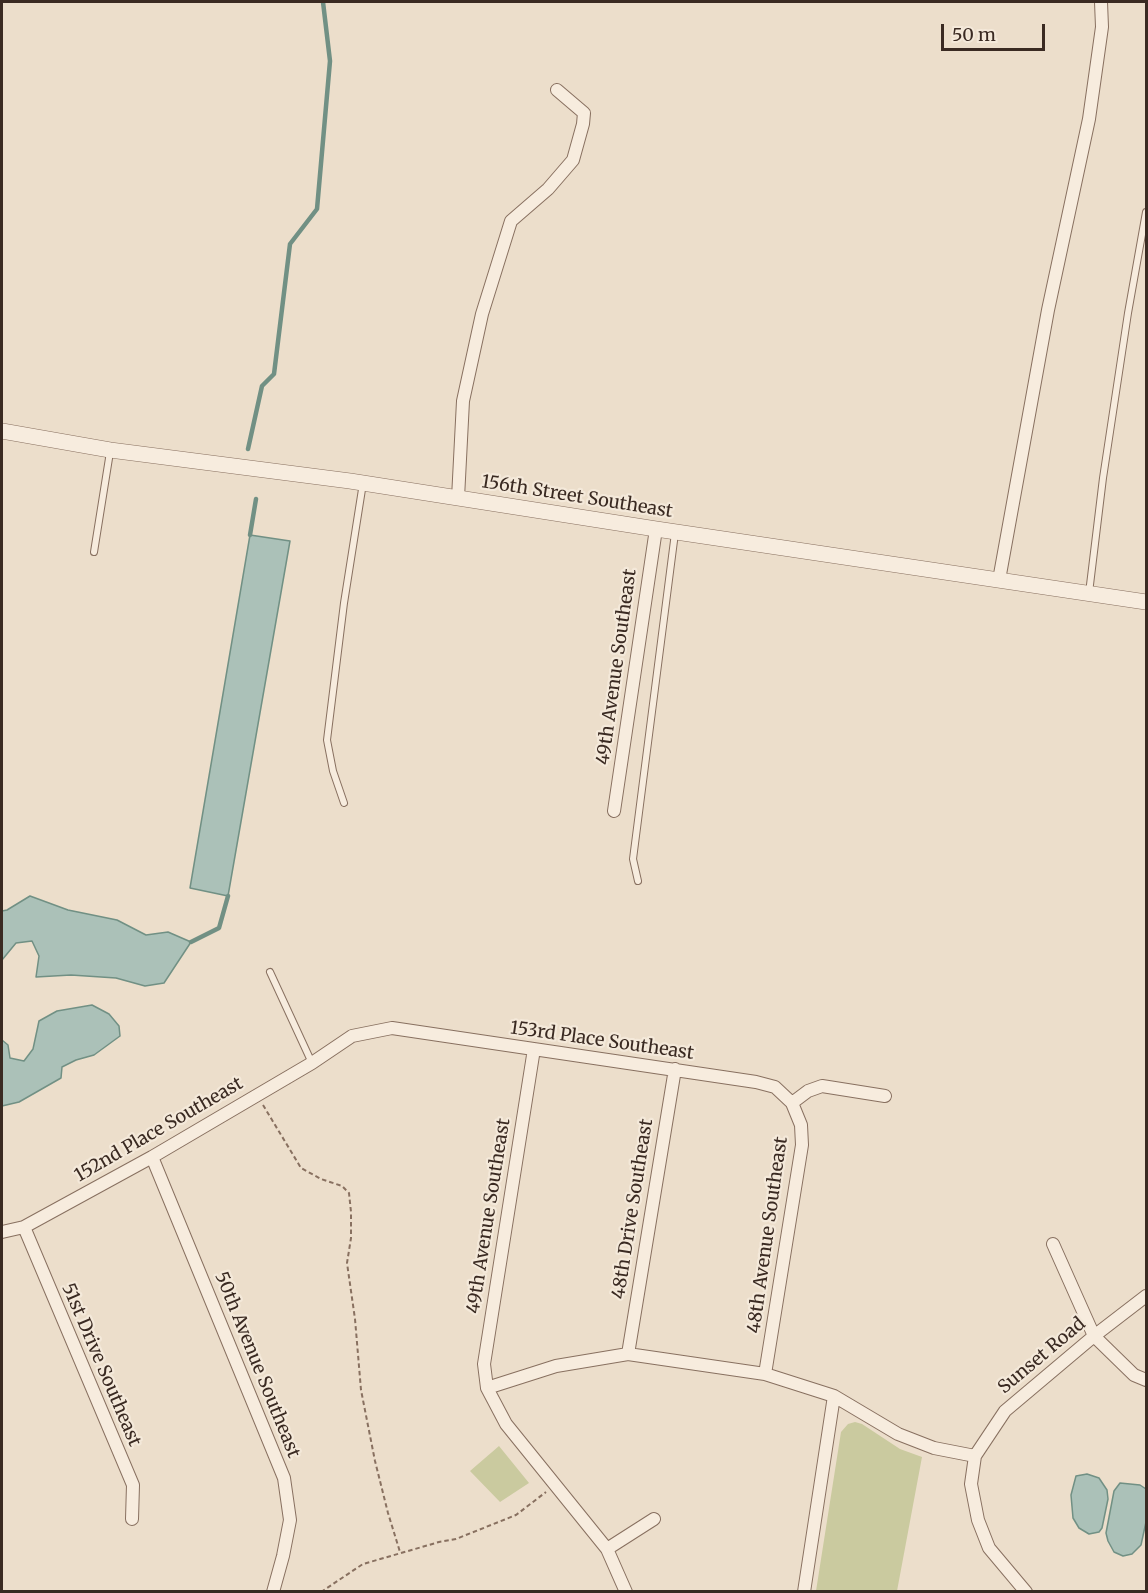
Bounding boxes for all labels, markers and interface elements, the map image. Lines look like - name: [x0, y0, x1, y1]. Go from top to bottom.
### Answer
- scale bar: [944, 12, 1048, 50]
- text: 50 m: [952, 23, 996, 46]
- street label: 156th Street Southeast: [480, 471, 674, 523]
- street label: 49th Avenue Southeast: [593, 568, 641, 766]
- street label: 153rd Place Southeast: [509, 1017, 695, 1065]
- street label: 152nd Place Southeast: [71, 1073, 247, 1187]
- street label: 49th Avenue Southeast: [463, 1117, 515, 1315]
- street label: 48th Drive Southeast: [608, 1117, 658, 1301]
- street label: 48th Avenue Southeast: [743, 1135, 793, 1335]
- street label: 50th Avenue Southeast: [210, 1269, 304, 1461]
- street label: 51st Drive Southeast: [57, 1280, 145, 1450]
- street label: Sunset Road: [994, 1313, 1090, 1399]

